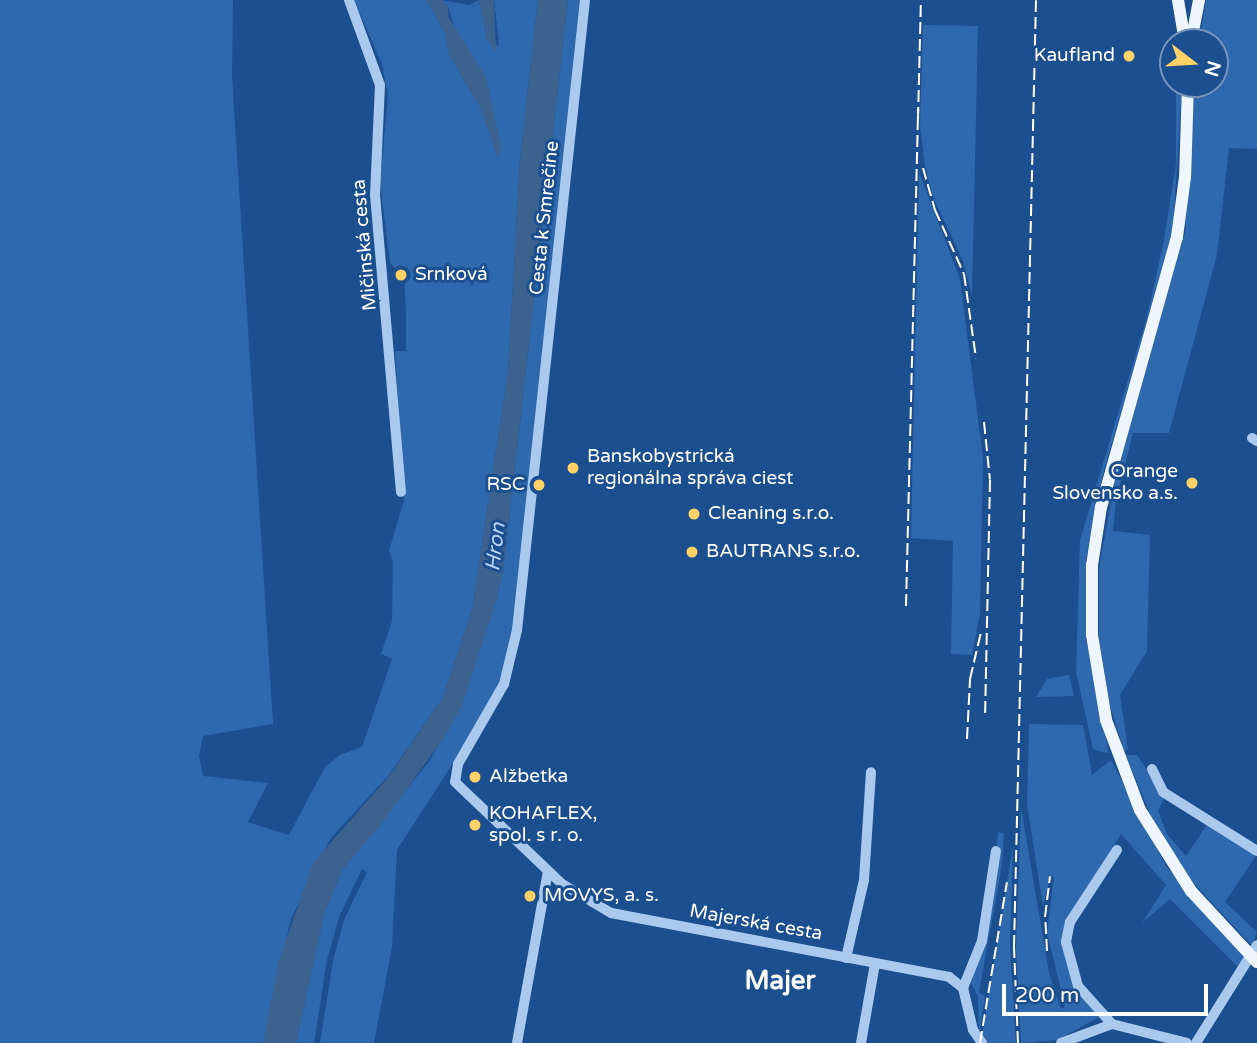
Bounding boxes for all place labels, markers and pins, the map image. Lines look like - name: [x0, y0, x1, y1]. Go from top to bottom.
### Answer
- place label: Kaufland: [1034, 45, 1115, 67]
- marker: Kaufland: [1121, 48, 1137, 64]
- place label: Srnková: [415, 264, 488, 286]
- marker: Srnková: [393, 267, 409, 283]
- place label: Banskobystrická regionálna správa ciest: [587, 446, 794, 490]
- marker: Banskobystrická regionálna správa ciest: [565, 460, 581, 476]
- place label: Orange Slovensko a.s.: [1053, 461, 1178, 505]
- place label: RSC: [487, 474, 525, 496]
- marker: Orange Slovensko a.s.: [1184, 475, 1200, 491]
- marker: RSC: [531, 477, 547, 493]
- place label: Cleaning s.r.o.: [708, 503, 834, 525]
- marker: Cleaning s.r.o.: [686, 506, 702, 522]
- place label: BAUTRANS s.r.o.: [706, 541, 860, 563]
- marker: BAUTRANS s.r.o.: [684, 544, 700, 560]
- place label: Alžbetka: [489, 766, 568, 788]
- marker: Alžbetka: [467, 769, 483, 785]
- place label: KOHAFLEX, spol. s r. o.: [489, 803, 597, 847]
- marker: KOHAFLEX, spol. s r. o.: [467, 817, 483, 833]
- place label: MOVYS, a. s.: [544, 885, 659, 907]
- marker: MOVYS, a. s.: [522, 888, 538, 904]

